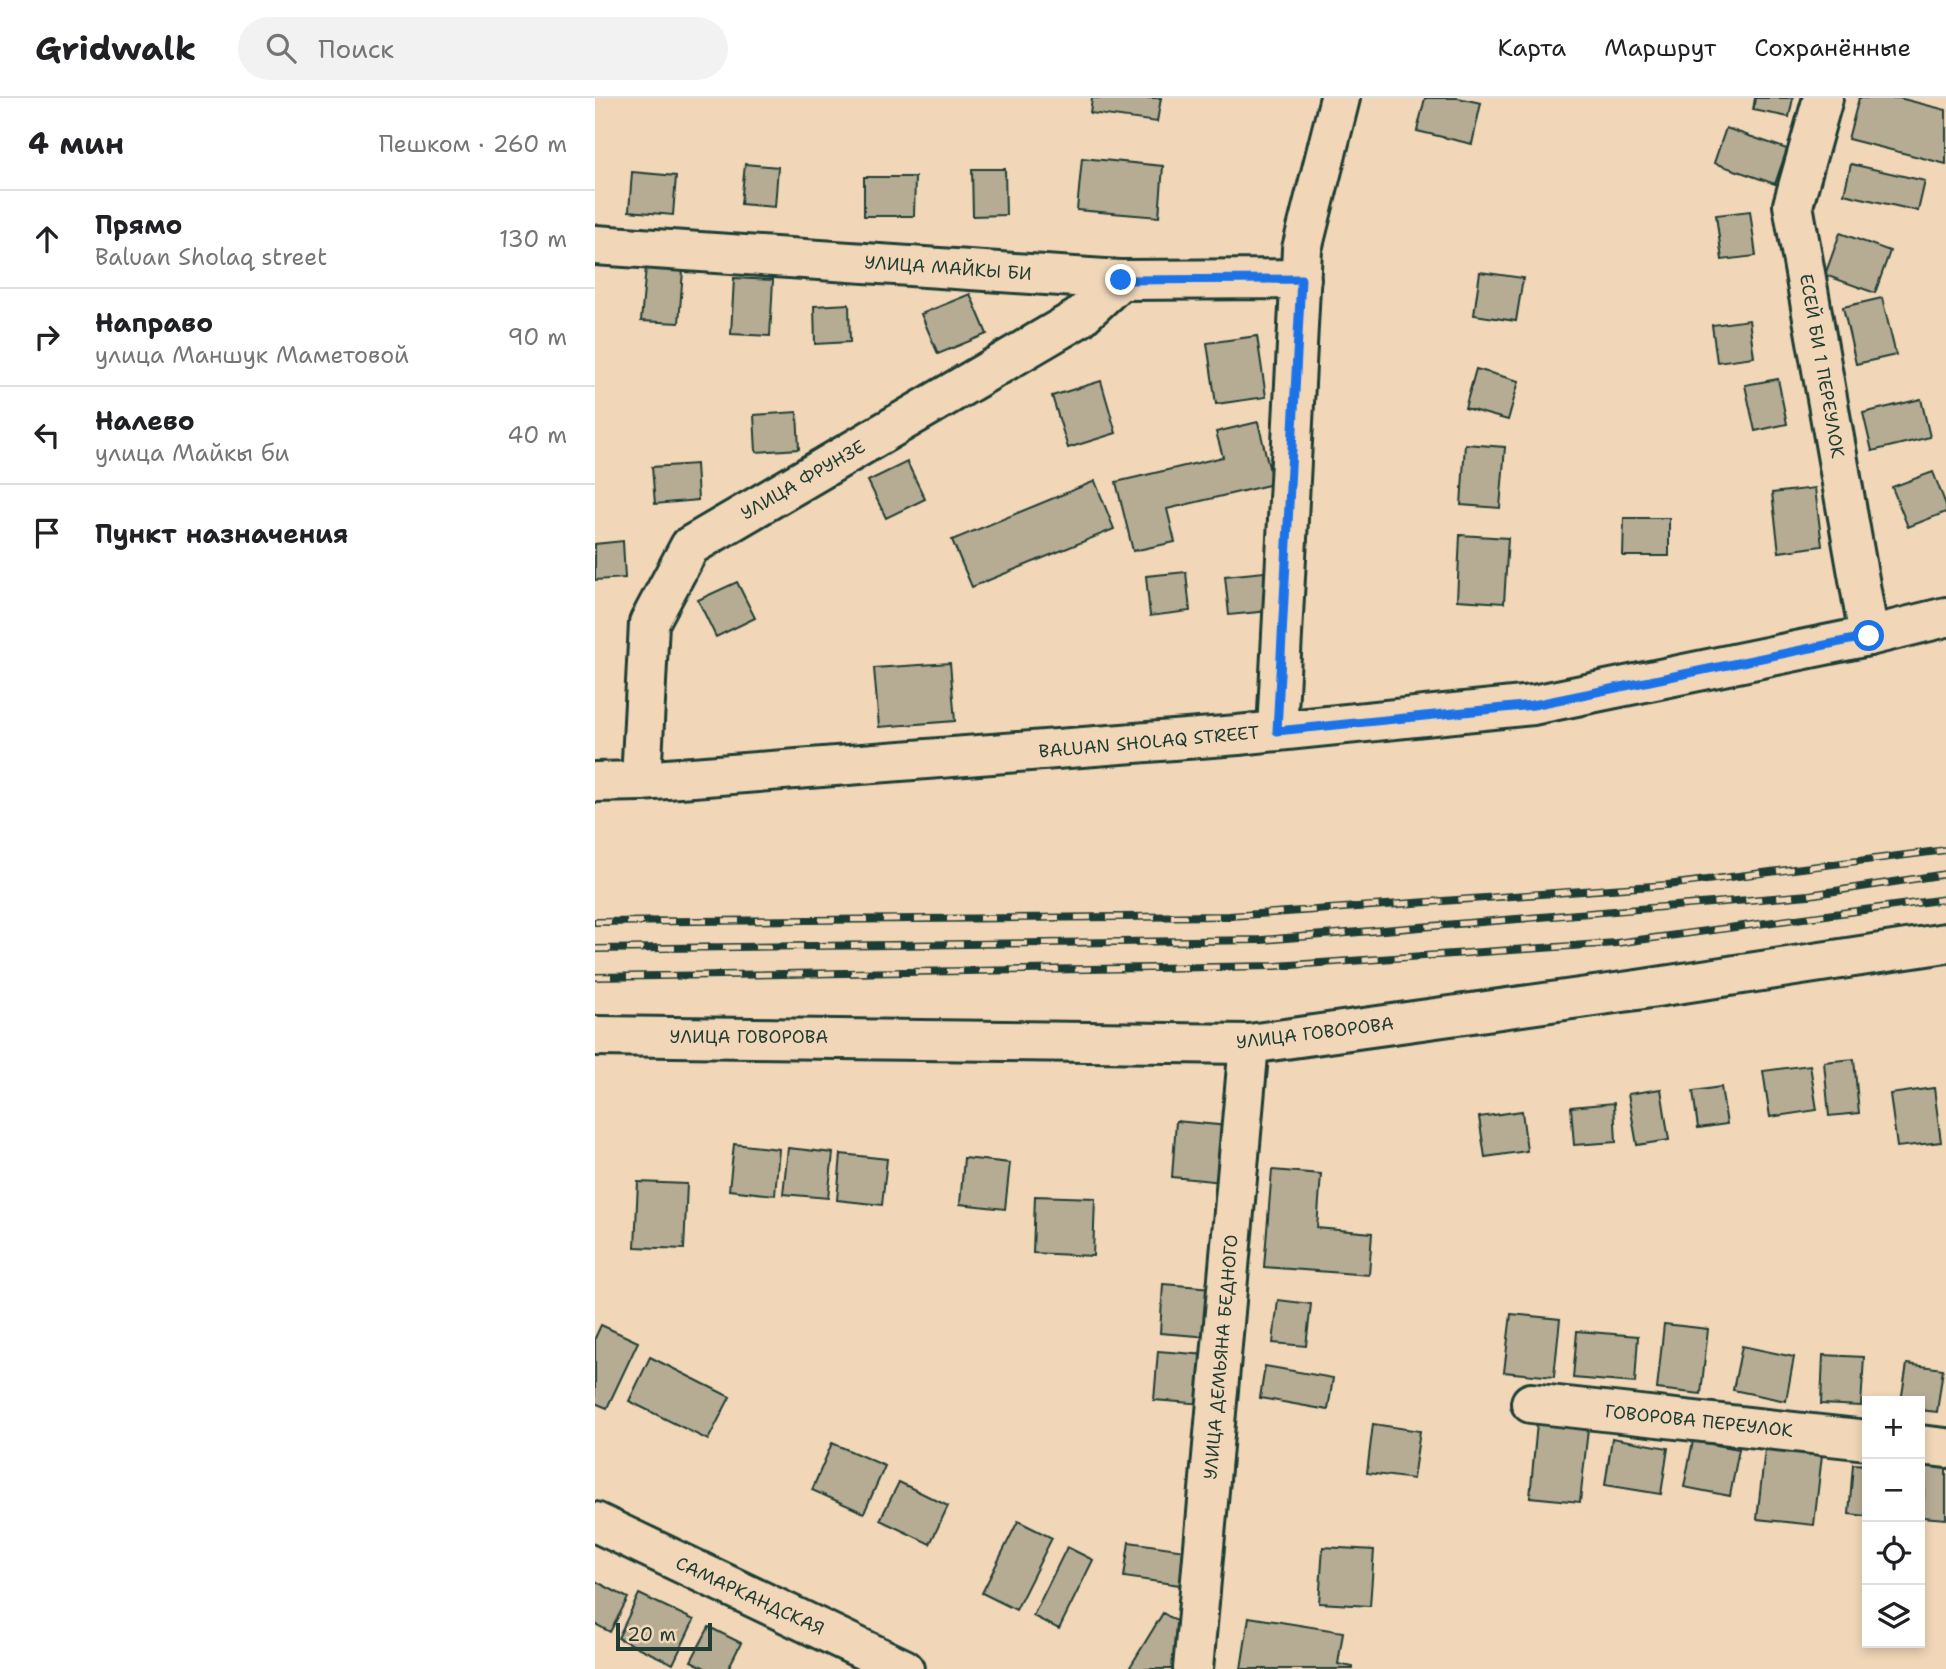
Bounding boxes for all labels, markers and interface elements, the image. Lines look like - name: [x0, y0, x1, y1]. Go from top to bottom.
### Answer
- search box: [238, 17, 728, 80]
- text: Gridwalk: [35, 26, 196, 71]
- icon: search: [262, 29, 300, 67]
- text: Поиск: [318, 31, 394, 66]
- text: Карта: [1498, 32, 1566, 64]
- text: Маршрут: [1604, 32, 1716, 64]
- text: Сохранённые: [1754, 32, 1911, 64]
- text: 4 мин: [28, 123, 124, 164]
- text: Пешком · 260 m: [379, 129, 567, 159]
- text: Прямо: [95, 207, 183, 242]
- icon: ahead: [28, 220, 66, 258]
- text: 130 m: [499, 224, 567, 254]
- text: Baluan Sholaq street: [95, 242, 327, 272]
- street label: УЛИЦА МАЙКЫ БИ: [864, 250, 1032, 286]
- route end: [1105, 264, 1136, 295]
- street label: ЕСЕЙ БИ 1 ПЕРЕУЛОК: [1794, 272, 1850, 460]
- text: Направо: [95, 305, 213, 340]
- icon: right: [28, 318, 66, 356]
- text: 90 m: [507, 322, 567, 352]
- text: улица Маншук Маметовой: [95, 340, 409, 370]
- text: Налево: [95, 403, 195, 438]
- icon: left: [28, 416, 66, 454]
- text: 40 m: [507, 420, 567, 450]
- street label: УЛИЦА ФРУНЗЕ: [736, 435, 870, 525]
- text: улица Майкы би: [95, 438, 290, 468]
- icon: arrive: [28, 514, 66, 552]
- text: Пункт назначения: [95, 516, 348, 551]
- route start: [1853, 620, 1884, 651]
- street label: BALUAN SHOLAQ STREET: [1038, 720, 1260, 764]
- street label: УЛИЦА ГОВОРОВА: [1235, 1011, 1395, 1055]
- street label: УЛИЦА ГОВОРОВА: [670, 1025, 828, 1049]
- street label: УЛИЦА ДЕМЬЯНА БЕДНОГО: [1198, 1233, 1244, 1481]
- map controls: [1862, 1396, 1925, 1648]
- button: +: [1862, 1396, 1925, 1459]
- street label: ГОВОРОВА ПЕРЕУЛОК: [1604, 1399, 1795, 1443]
- button: −: [1862, 1459, 1925, 1522]
- button: locate: [1862, 1522, 1925, 1585]
- street label: САМАРКАНДСКАЯ: [672, 1551, 828, 1641]
- button: layers: [1862, 1585, 1925, 1648]
- scale bar: [616, 1620, 712, 1652]
- text: 20 m: [627, 1622, 676, 1647]

